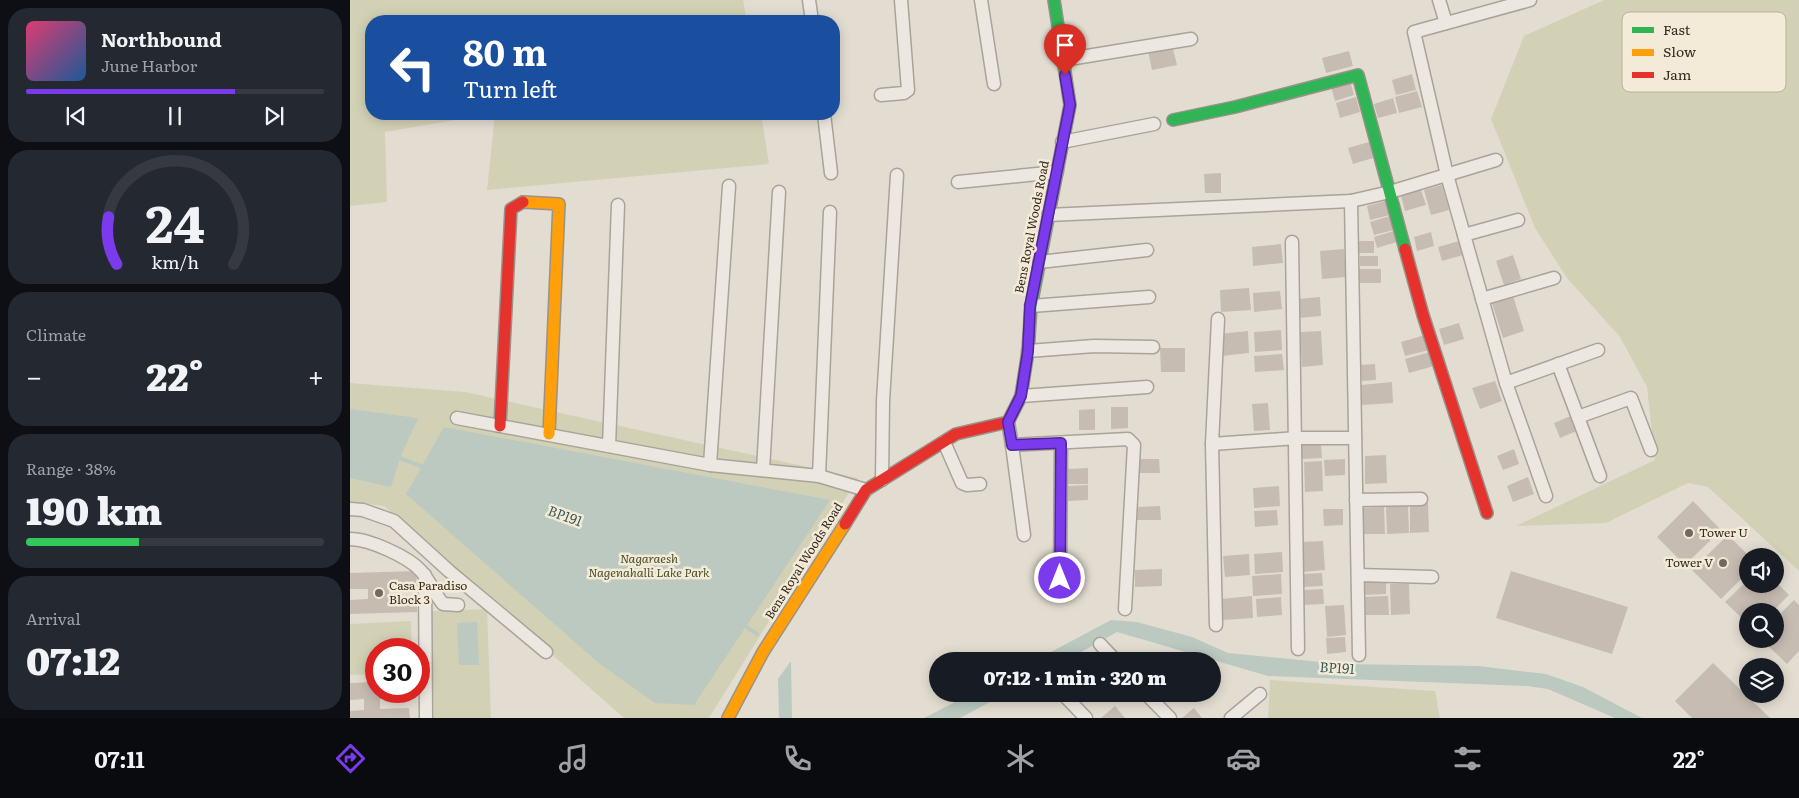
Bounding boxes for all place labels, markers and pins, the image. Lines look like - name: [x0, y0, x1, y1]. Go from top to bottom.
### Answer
- pin: [1044, 24, 1086, 75]
- place label: Tower U: [1699, 523, 1748, 541]
- marker: Tower U: [1683, 527, 1695, 539]
- place label: Tower V: [1665, 553, 1713, 571]
- marker: Tower V: [1717, 557, 1729, 569]
- place label: Casa Paradiso Block 3: [389, 576, 467, 608]
- marker: Casa Paradiso Block 3: [373, 587, 385, 599]

